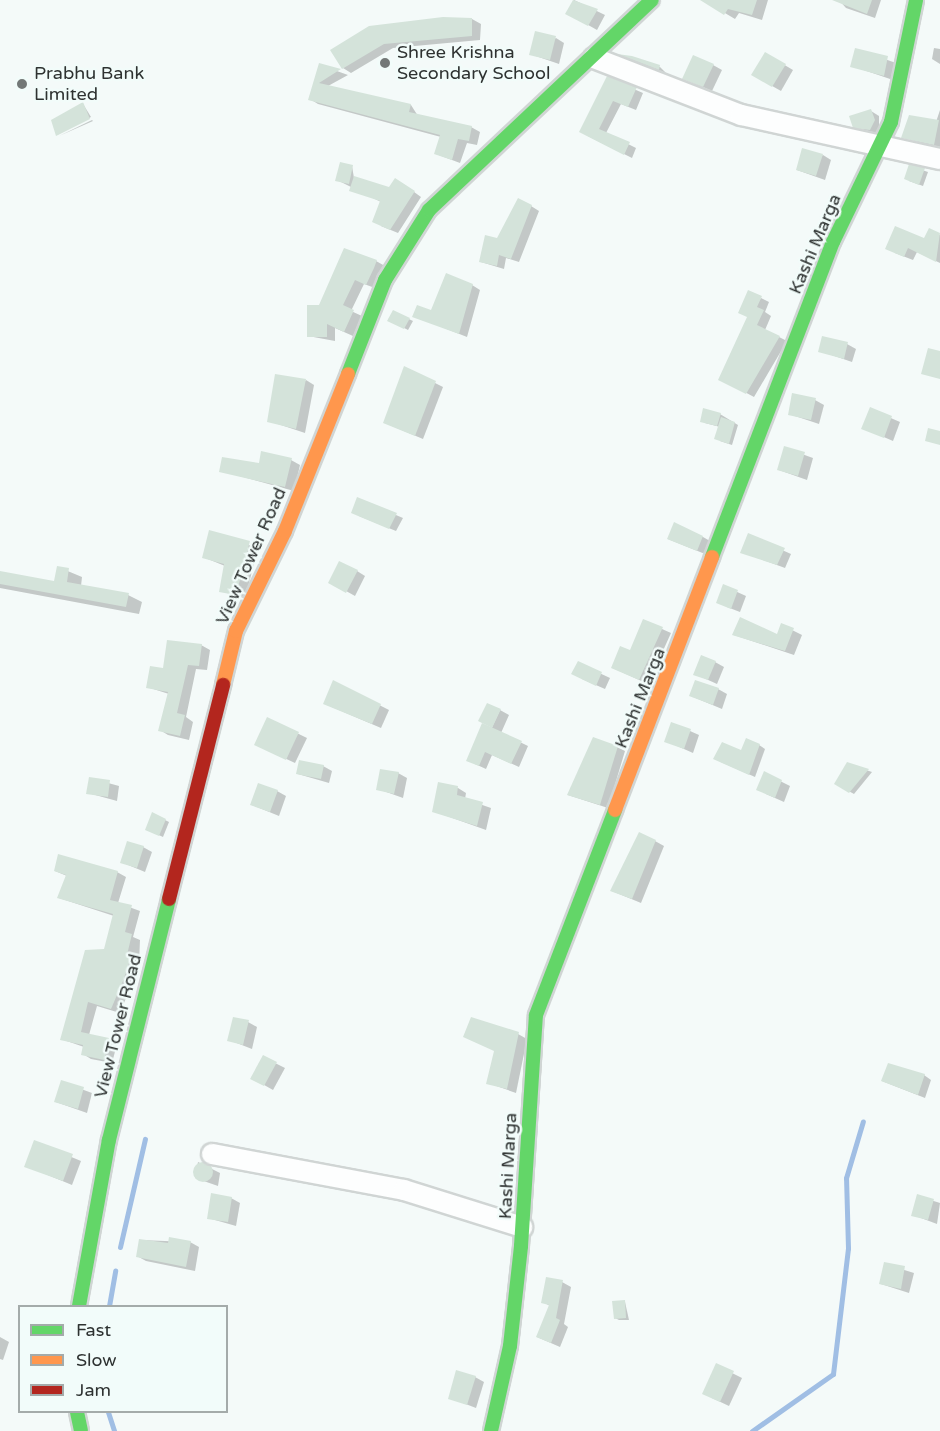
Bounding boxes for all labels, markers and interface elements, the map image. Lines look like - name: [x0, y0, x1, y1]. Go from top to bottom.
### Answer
- place label: Shree Krishna Secondary School: [397, 42, 550, 84]
- marker: Shree Krishna Secondary School: [378, 56, 392, 70]
- place label: Prabhu Bank Limited: [34, 63, 144, 106]
- marker: Prabhu Bank Limited: [15, 77, 29, 91]
- street label: Kashi Marga: [784, 191, 846, 297]
- street label: View Tower Road: [211, 484, 291, 628]
- street label: Kashi Marga: [610, 645, 670, 751]
- street label: View Tower Road: [90, 952, 146, 1100]
- street label: Kashi Marga: [494, 1112, 522, 1220]
- legend: [18, 1305, 228, 1413]
- text: Fast: [76, 1319, 111, 1341]
- text: Slow: [76, 1349, 117, 1371]
- text: Jam: [76, 1379, 111, 1401]

